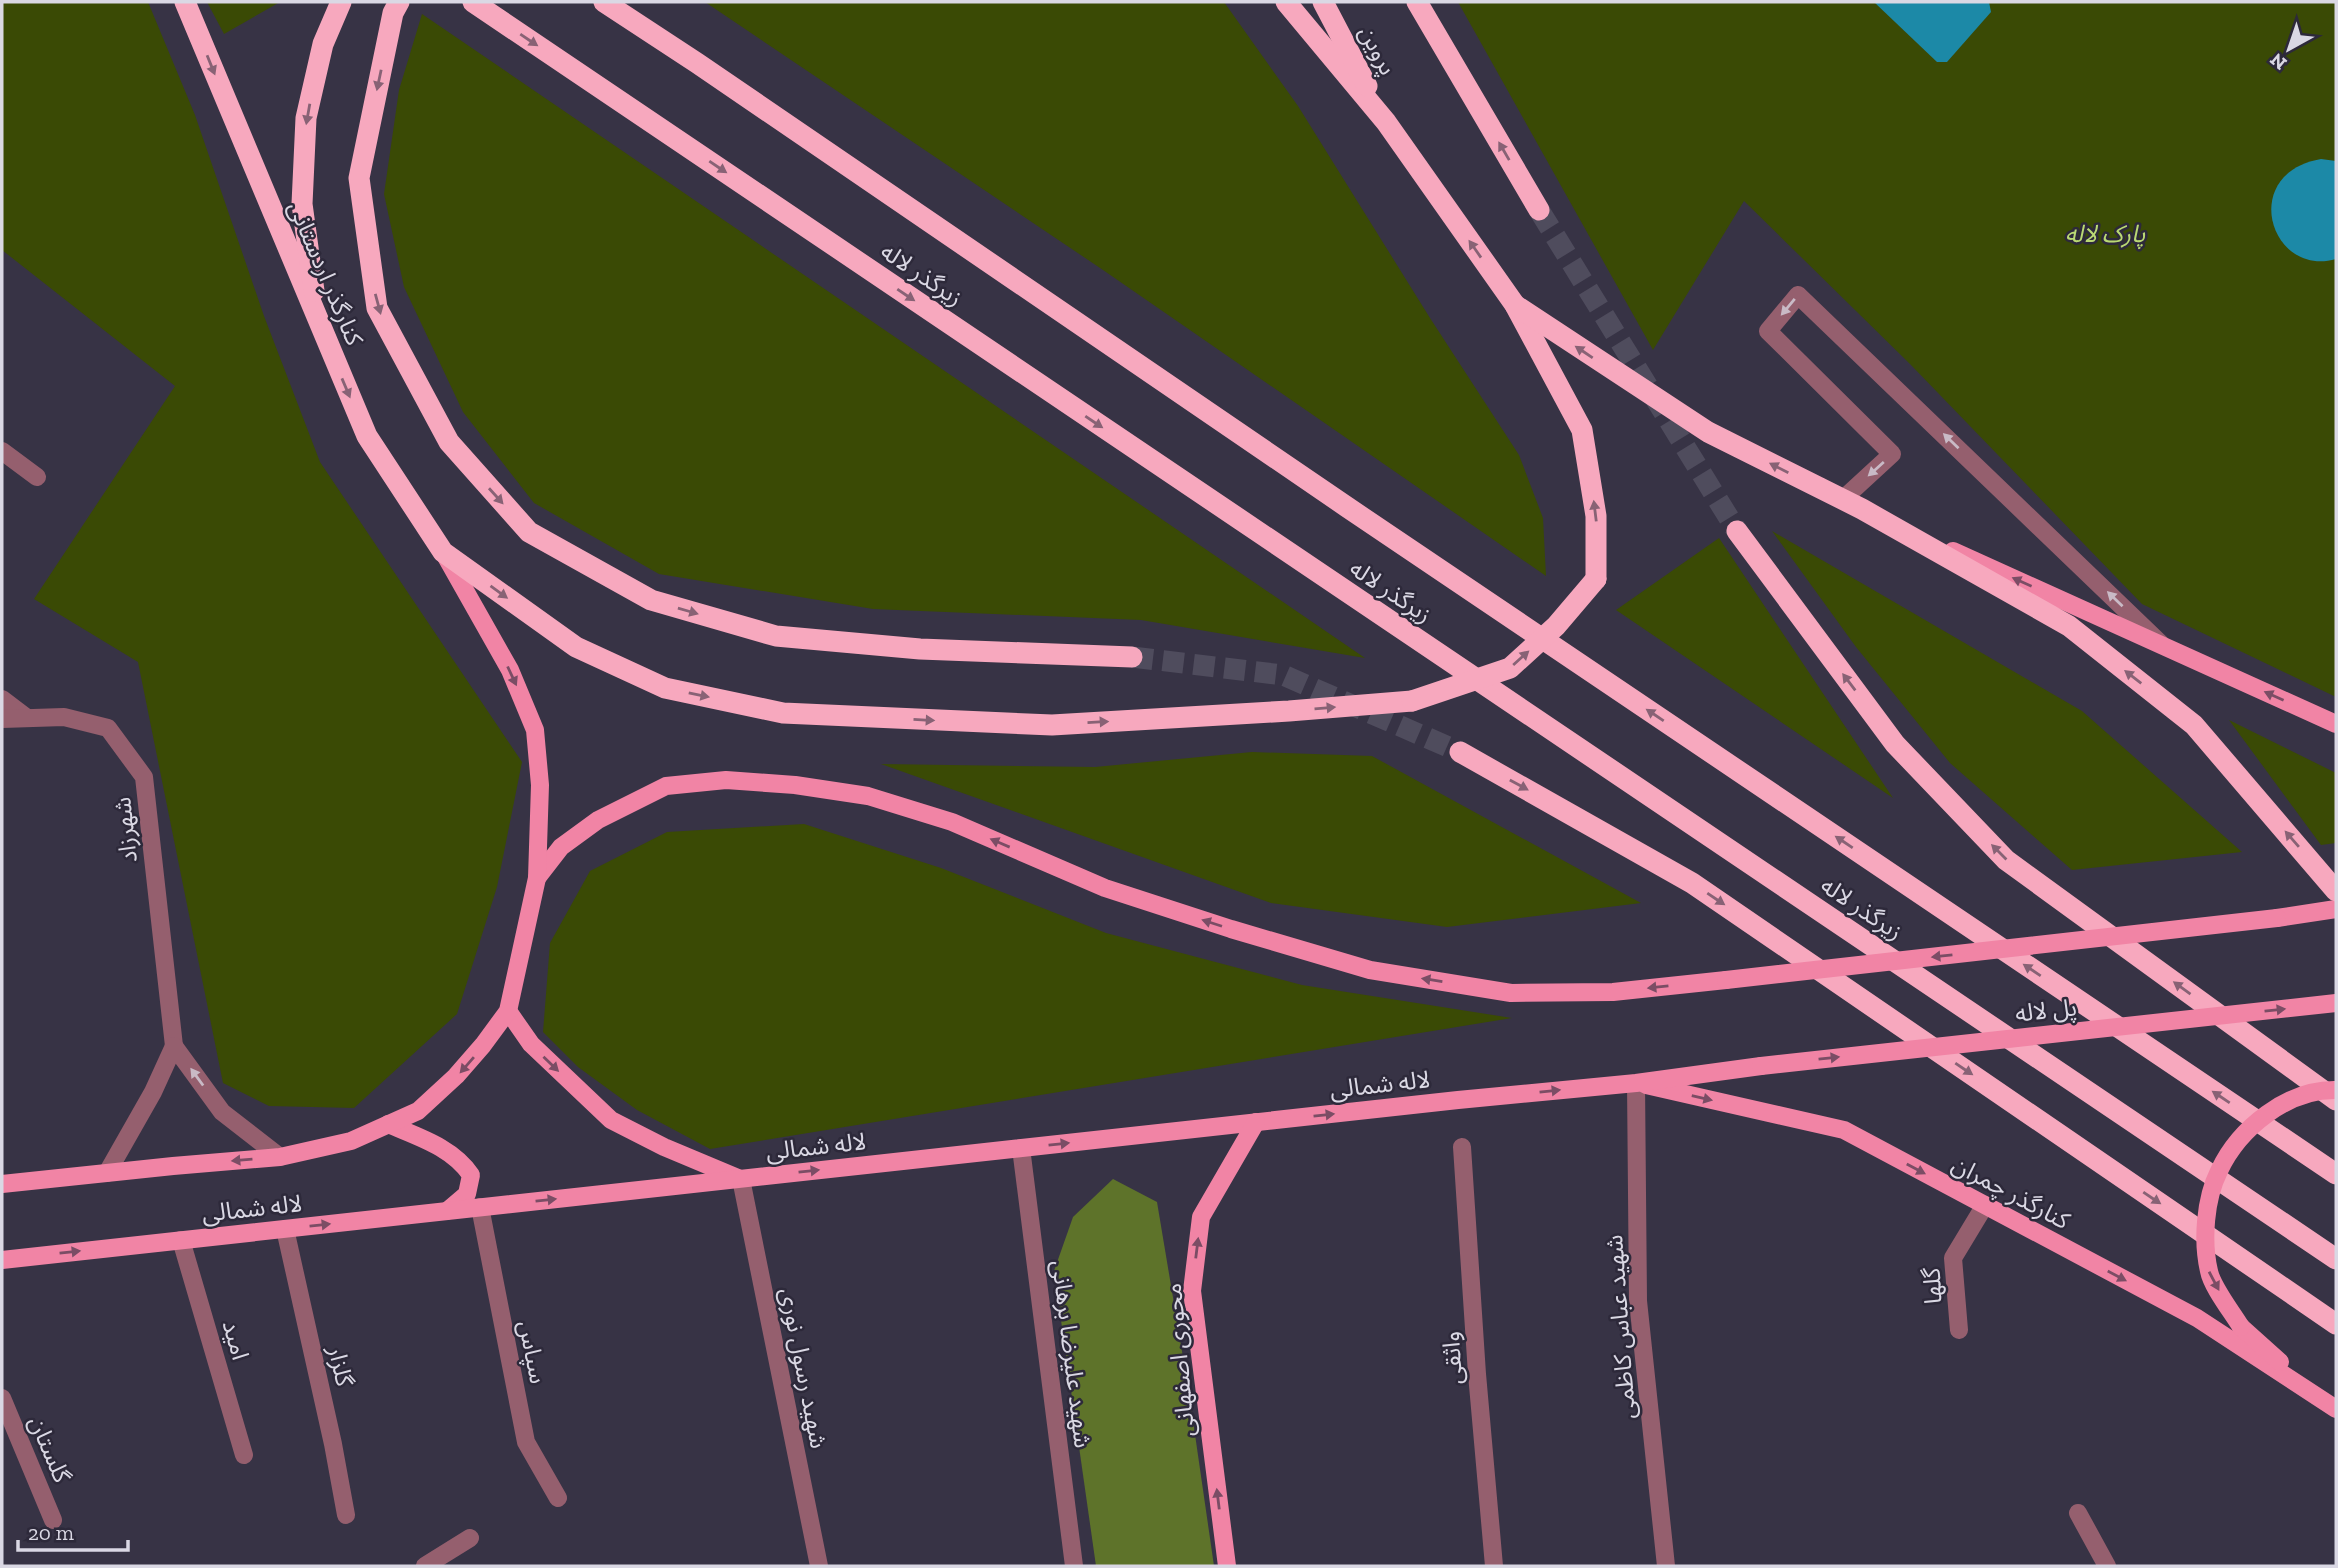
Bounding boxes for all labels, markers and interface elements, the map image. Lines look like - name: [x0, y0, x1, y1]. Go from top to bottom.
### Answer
- north arrow: [2254, 14, 2324, 84]
- street label: پروین: [1352, 20, 1403, 80]
- one-way arrow: [520, 33, 538, 47]
- text: N: [2265, 48, 2291, 75]
- one-way arrow: [205, 55, 217, 75]
- one-way arrow: [374, 69, 385, 91]
- one-way arrow: [302, 103, 313, 125]
- one-way arrow: [1498, 142, 1511, 161]
- one-way arrow: [708, 161, 727, 174]
- street label: کنارگذر اردستانی: [283, 196, 370, 351]
- park label: پارک لاله: [2065, 219, 2146, 250]
- street label: زیرگذر لاله: [876, 236, 968, 312]
- one-way arrow: [1468, 240, 1482, 258]
- one-way arrow: [897, 288, 915, 302]
- one-way arrow: [373, 293, 384, 315]
- one-way arrow: [1781, 299, 1796, 316]
- one-way arrow: [1574, 346, 1593, 359]
- one-way arrow: [341, 377, 352, 398]
- one-way arrow: [1085, 416, 1104, 429]
- one-way arrow: [1942, 433, 1959, 450]
- one-way arrow: [1868, 460, 1885, 476]
- one-way arrow: [1769, 463, 1789, 474]
- one-way arrow: [488, 487, 504, 505]
- one-way arrow: [1589, 500, 1600, 522]
- street label: زیرگذر لاله: [1345, 553, 1437, 629]
- one-way arrow: [2012, 576, 2032, 588]
- one-way arrow: [490, 584, 508, 598]
- one-way arrow: [2106, 590, 2123, 607]
- one-way arrow: [678, 606, 699, 616]
- one-way arrow: [1512, 651, 1529, 666]
- one-way arrow: [506, 666, 518, 686]
- one-way arrow: [2125, 670, 2143, 685]
- one-way arrow: [1842, 673, 1856, 691]
- one-way arrow: [688, 689, 710, 700]
- one-way arrow: [2264, 690, 2284, 702]
- one-way arrow: [1314, 702, 1336, 713]
- one-way arrow: [1646, 708, 1664, 722]
- one-way arrow: [913, 714, 935, 725]
- one-way arrow: [1087, 717, 1109, 728]
- one-way arrow: [1510, 779, 1529, 791]
- street label: شهرزاد: [107, 796, 143, 864]
- one-way arrow: [2285, 831, 2300, 848]
- one-way arrow: [1834, 836, 1853, 849]
- one-way arrow: [989, 837, 1010, 848]
- one-way arrow: [1991, 844, 2008, 861]
- street label: زیرگذر لاله: [1816, 870, 1908, 946]
- one-way arrow: [1707, 892, 1725, 906]
- one-way arrow: [1201, 917, 1222, 928]
- one-way arrow: [1930, 950, 1952, 961]
- one-way arrow: [2022, 963, 2042, 976]
- one-way arrow: [1421, 974, 1443, 985]
- one-way arrow: [2173, 981, 2191, 995]
- one-way arrow: [1647, 982, 1669, 993]
- street label: پل لاله: [2014, 992, 2078, 1029]
- one-way arrow: [2264, 1005, 2286, 1016]
- one-way arrow: [1818, 1053, 1840, 1064]
- one-way arrow: [542, 1055, 559, 1071]
- one-way arrow: [459, 1056, 475, 1073]
- one-way arrow: [1954, 1063, 1974, 1076]
- street label: لاله شمالی: [1328, 1064, 1432, 1104]
- one-way arrow: [190, 1068, 204, 1086]
- one-way arrow: [1539, 1085, 1561, 1096]
- one-way arrow: [2212, 1090, 2230, 1104]
- one-way arrow: [1691, 1093, 1713, 1104]
- one-way arrow: [1313, 1109, 1335, 1120]
- street label: لاله شمالی: [764, 1126, 868, 1166]
- one-way arrow: [1048, 1138, 1070, 1149]
- street label: کنارگذر چمران: [1947, 1149, 2076, 1237]
- one-way arrow: [230, 1155, 252, 1166]
- one-way arrow: [1907, 1163, 1926, 1175]
- one-way arrow: [798, 1166, 820, 1177]
- street label: لاله شمالی: [200, 1188, 304, 1228]
- one-way arrow: [2143, 1191, 2161, 1205]
- one-way arrow: [535, 1194, 557, 1205]
- one-way arrow: [309, 1219, 331, 1230]
- street label: شهید عباس کاظمی: [1599, 1234, 1641, 1420]
- one-way arrow: [1192, 1237, 1203, 1259]
- one-way arrow: [59, 1247, 81, 1258]
- street label: شهید علیرضا برهانی: [1046, 1258, 1098, 1450]
- street label: گلها: [1917, 1266, 1947, 1305]
- one-way arrow: [2107, 1270, 2127, 1282]
- one-way arrow: [2209, 1271, 2220, 1291]
- street label: محوری اصفهانی: [1158, 1282, 1200, 1438]
- street label: شهید رسول نوری: [774, 1285, 834, 1451]
- street label: امید: [217, 1317, 255, 1363]
- street label: سپاس: [512, 1318, 553, 1386]
- street label: واثقی: [1436, 1330, 1468, 1386]
- street label: گلزار: [322, 1342, 360, 1390]
- street label: گلستان: [23, 1411, 77, 1488]
- one-way arrow: [1213, 1487, 1224, 1509]
- scale bar: [18, 1508, 128, 1552]
- text: 20 m: [28, 1520, 74, 1545]

